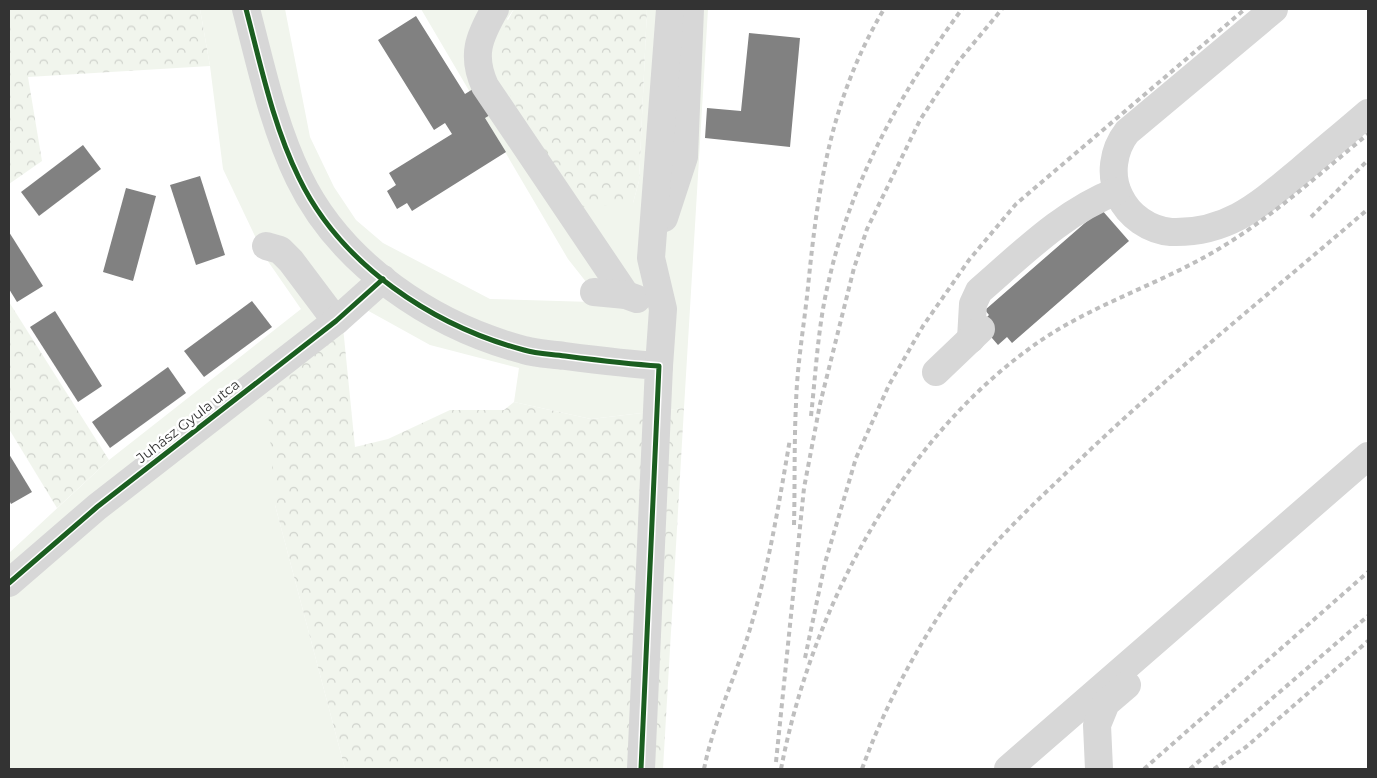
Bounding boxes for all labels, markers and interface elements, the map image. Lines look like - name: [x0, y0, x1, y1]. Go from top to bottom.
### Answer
- street label: Juhász Gyula utca: [132, 375, 243, 468]

